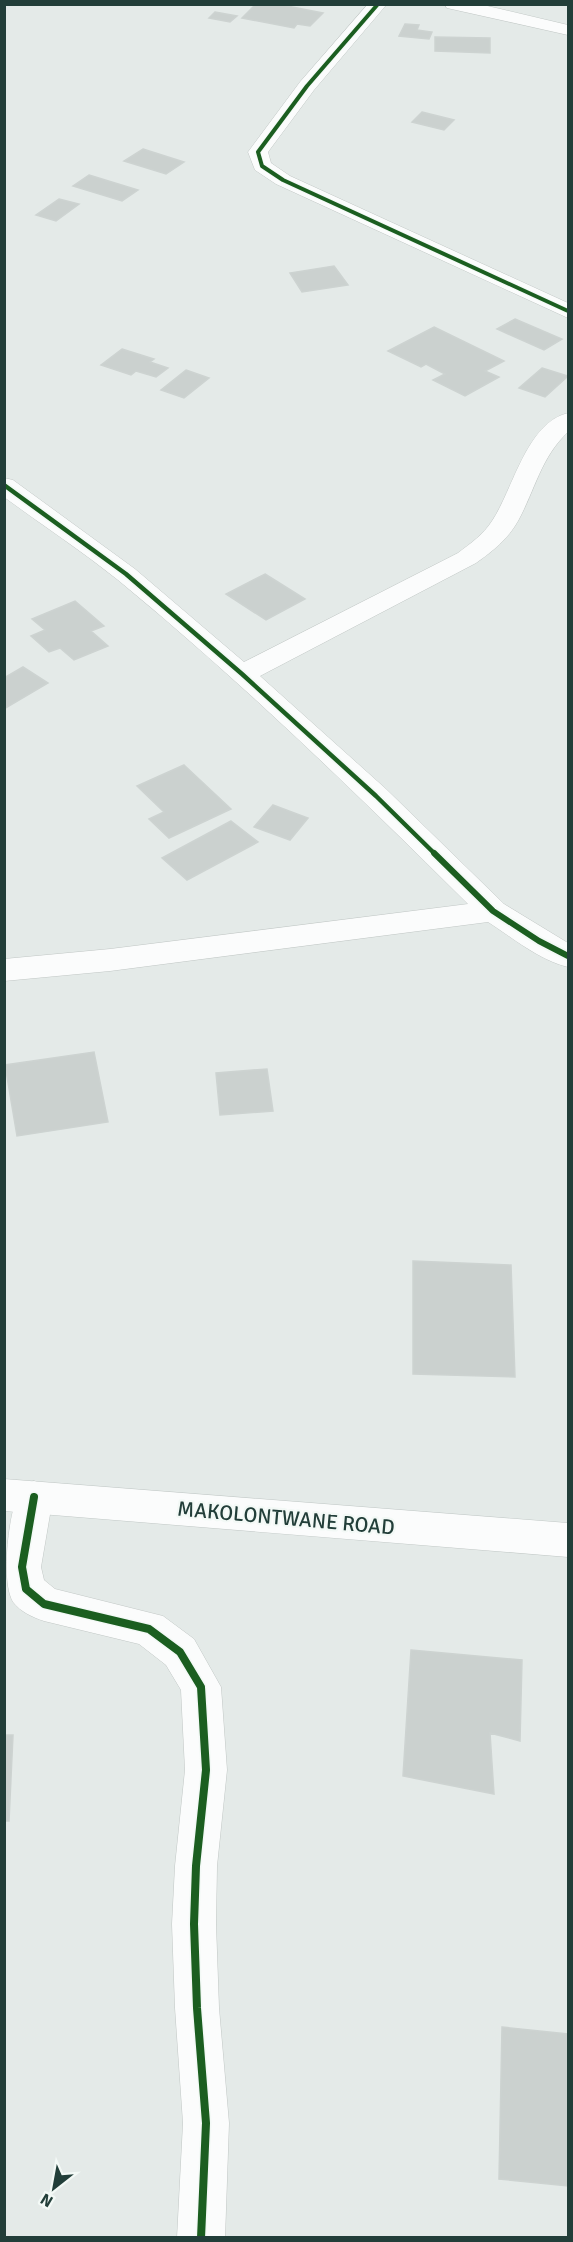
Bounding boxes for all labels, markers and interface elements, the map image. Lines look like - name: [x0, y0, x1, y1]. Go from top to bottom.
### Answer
- street label: MAKOLONTWANE ROAD: [176, 1496, 396, 1540]
- north arrow: [24, 2158, 84, 2218]
- text: N: [37, 2189, 57, 2211]

